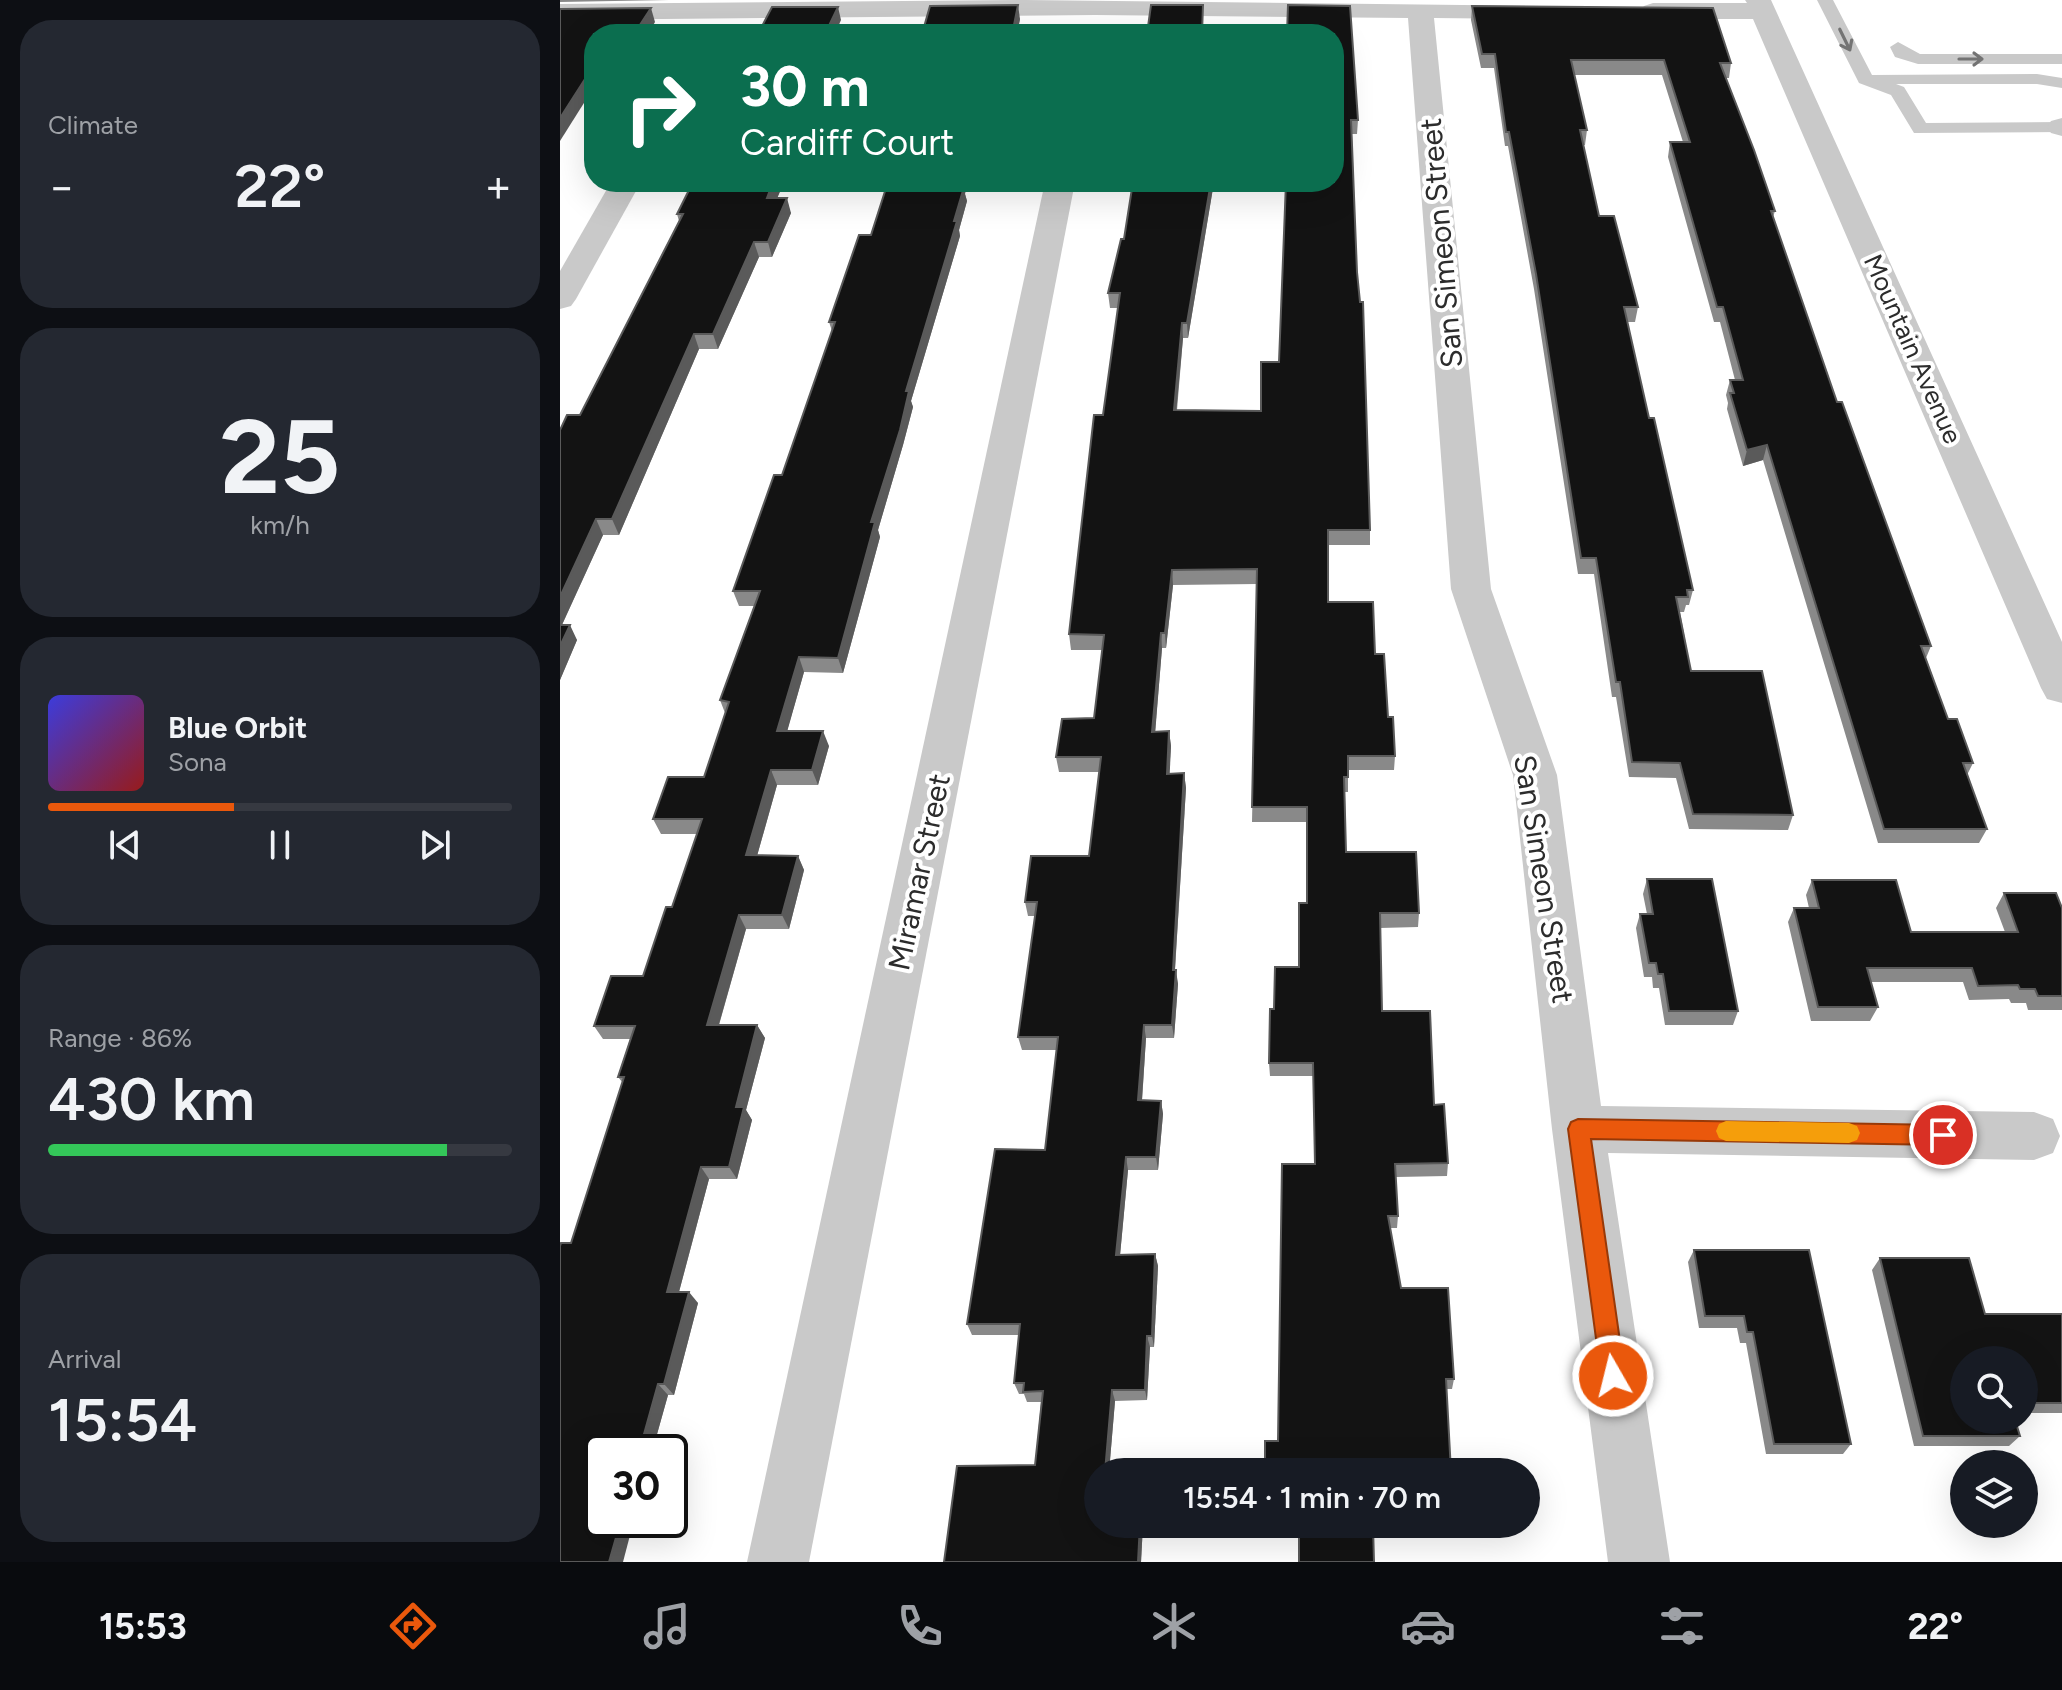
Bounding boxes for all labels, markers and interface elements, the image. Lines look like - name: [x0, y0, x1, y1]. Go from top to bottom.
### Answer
- one-way arrow: [1837, 27, 1853, 51]
- one-way arrow: [1957, 51, 1984, 67]
- text: 30 m: [740, 53, 870, 120]
- icon: right: [608, 56, 712, 160]
- text: Climate: [48, 109, 138, 141]
- street label: San Simeon Street: [1412, 117, 1470, 369]
- text: Cardiff Court: [740, 121, 954, 164]
- text: 22°: [235, 150, 325, 222]
- text: −: [48, 160, 75, 213]
- text: +: [485, 160, 512, 213]
- street label: Mountain Avenue: [1857, 249, 1969, 449]
- text: 25: [220, 394, 340, 519]
- text: km/h: [250, 509, 310, 541]
- text: Blue Orbit: [168, 709, 307, 746]
- text: Sona: [168, 746, 227, 778]
- street label: San Simeon Street: [1506, 752, 1582, 1006]
- street label: Miramar Street: [880, 770, 958, 974]
- icon: previous: [103, 823, 147, 867]
- icon: pause: [258, 823, 302, 867]
- icon: next: [413, 823, 457, 867]
- text: Range · 86%: [48, 1022, 192, 1054]
- text: 430 km: [48, 1063, 255, 1135]
- pin: [1909, 1101, 1977, 1169]
- icon: arrive: [1921, 1113, 1965, 1157]
- position arrow: [1571, 1334, 1655, 1418]
- text: Arrival: [48, 1343, 121, 1375]
- map controls: [1950, 1346, 2038, 1538]
- button: search: [1950, 1346, 2038, 1434]
- text: 15:54: [48, 1384, 197, 1456]
- speed limit sign: 30: [584, 1434, 688, 1538]
- button: layers: [1950, 1450, 2038, 1538]
- text: 15:54 · 1 min · 70 m: [1183, 1479, 1441, 1516]
- icon: directions: [385, 1598, 441, 1654]
- icon: music: [639, 1598, 695, 1654]
- icon: phone: [892, 1598, 948, 1654]
- icon: climate: [1146, 1598, 1202, 1654]
- icon: car: [1400, 1598, 1456, 1654]
- icon: filters: [1654, 1598, 1710, 1654]
- text: 15:53: [99, 1605, 187, 1648]
- text: 22°: [1908, 1605, 1963, 1648]

